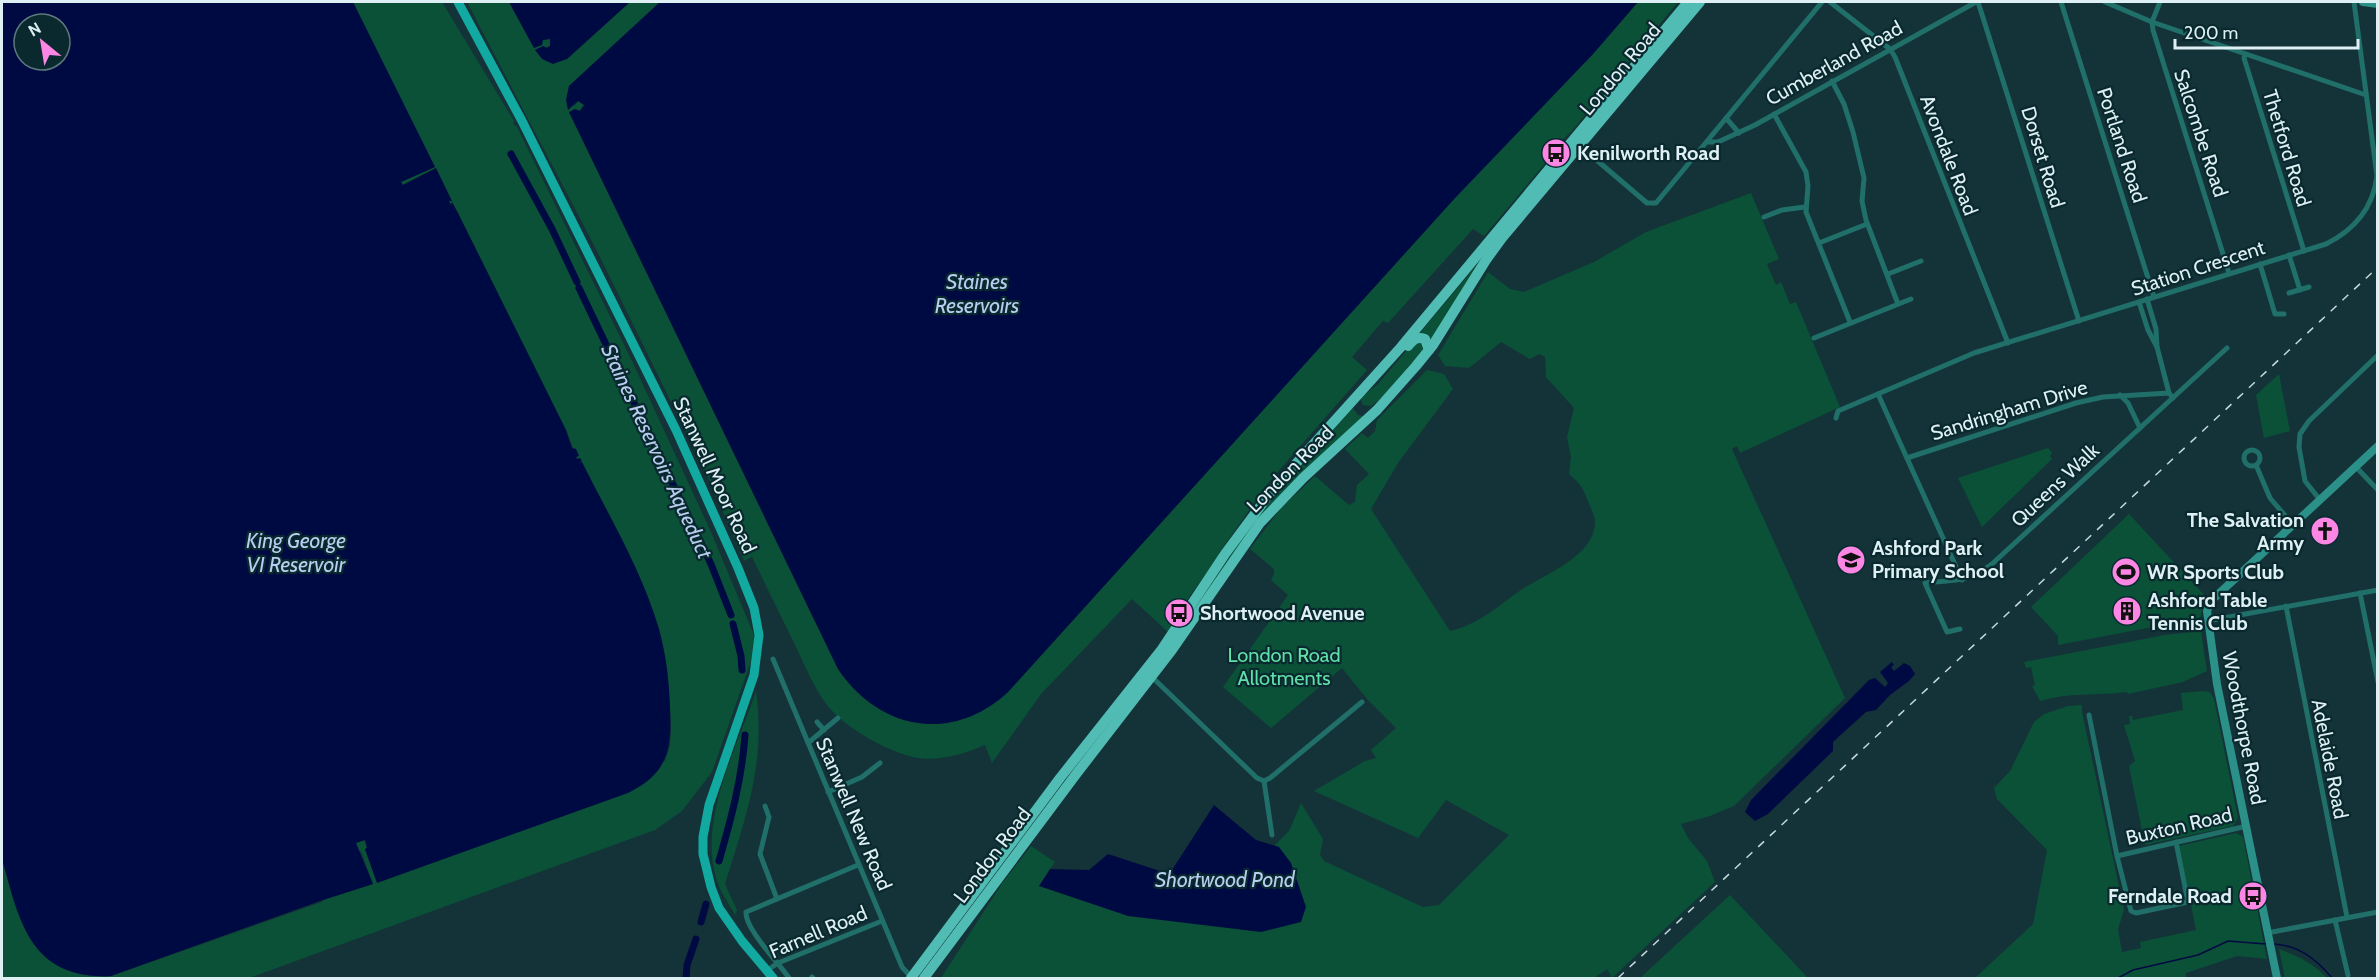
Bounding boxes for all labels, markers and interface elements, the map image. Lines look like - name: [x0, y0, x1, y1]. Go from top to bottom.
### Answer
- north arrow: [12, 12, 72, 72]
- scale bar: [2175, 12, 2358, 50]
- street label: Cumberland Road: [1762, 16, 1906, 110]
- text: N: [25, 18, 44, 40]
- street label: London Road: [1574, 18, 1666, 120]
- text: 200 m: [2184, 22, 2238, 44]
- street label: Salcombe Road: [2169, 66, 2233, 200]
- street label: Portland Road: [2092, 84, 2152, 206]
- street label: Thetford Road: [2258, 87, 2316, 209]
- street label: Avondale Road: [1915, 91, 1983, 219]
- street label: Dorset Road: [2016, 103, 2070, 211]
- bus stop icon: Kenilworth Road: [1540, 137, 1572, 169]
- place label: Kenilworth Road: [1577, 141, 1720, 165]
- street label: Station Crescent: [2128, 235, 2268, 301]
- water label: Staines Reservoirs: [935, 269, 1019, 318]
- water label: Staines Reservoirs Aqueduct: [596, 340, 718, 563]
- street label: Sandringham Drive: [1928, 375, 2090, 445]
- street label: Stanwell Moor Road: [668, 393, 762, 557]
- street label: London Road: [1242, 421, 1338, 517]
- street label: Queens Walk: [2006, 438, 2104, 532]
- place label: The Salvation Army: [2187, 508, 2304, 555]
- church icon: The Salvation Army: [2309, 515, 2341, 547]
- water label: King George VI Reservoir: [246, 528, 347, 577]
- place label: Ashford Park Primary School: [1872, 536, 2004, 583]
- school or university icon: Ashford Park Primary School: [1835, 544, 1867, 576]
- sports icon: WR Sports Club: [2110, 556, 2142, 588]
- place label: WR Sports Club: [2147, 560, 2284, 584]
- place label: Ashford Table Tennis Club: [2148, 588, 2267, 635]
- building icon: Ashford Table Tennis Club: [2111, 595, 2143, 627]
- bus stop icon: Shortwood Avenue: [1163, 597, 1195, 629]
- place label: Shortwood Avenue: [1200, 601, 1365, 625]
- park label: London Road Allotments: [1227, 643, 1341, 690]
- street label: Woodthorpe Road: [2217, 649, 2271, 807]
- street label: Adelaide Road: [2307, 697, 2353, 821]
- street label: Stanwell New Road: [811, 734, 897, 894]
- street label: Buxton Road: [2123, 802, 2235, 850]
- street label: London Road: [948, 803, 1036, 907]
- water label: Shortwood Pond: [1155, 867, 1296, 892]
- bus stop icon: Ferndale Road: [2237, 880, 2269, 912]
- place label: Ferndale Road: [2108, 884, 2232, 908]
- street label: Farnell Road: [765, 901, 871, 963]

